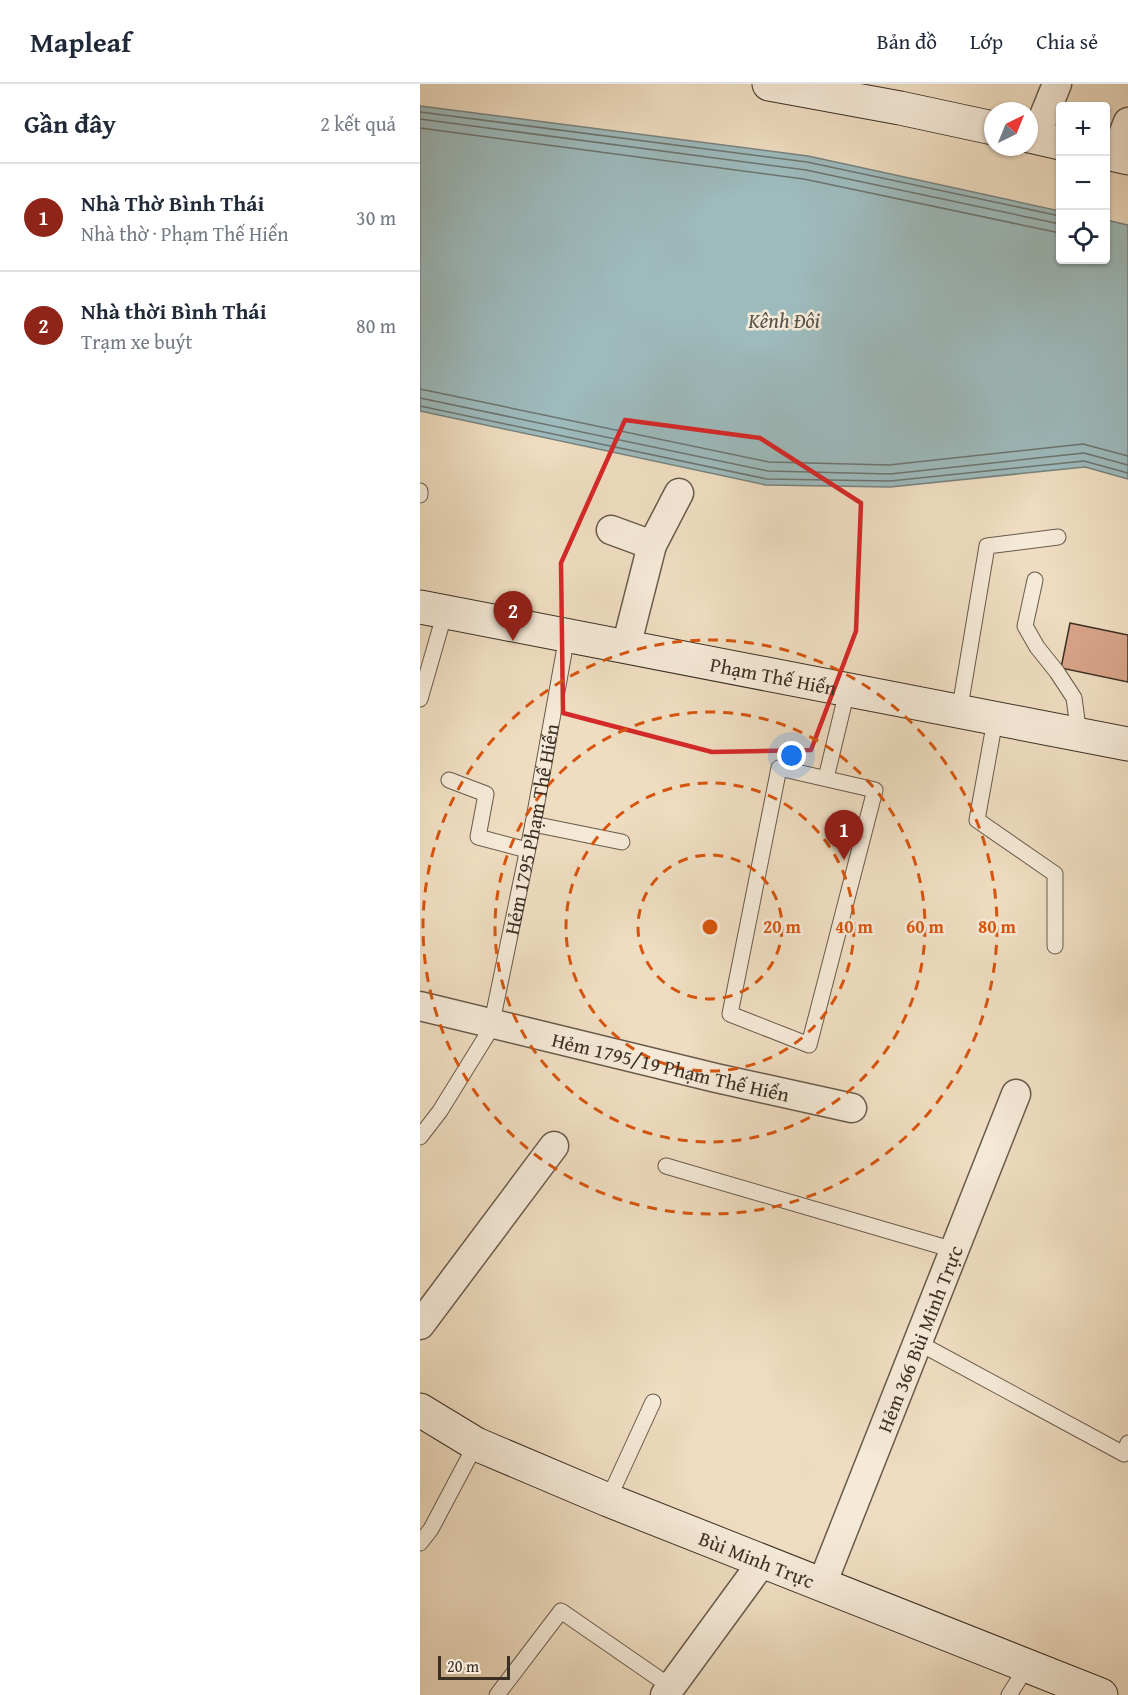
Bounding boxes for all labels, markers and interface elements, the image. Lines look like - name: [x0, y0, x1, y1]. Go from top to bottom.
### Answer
- text: Mapleaf: [30, 21, 131, 62]
- text: Bản đồ: [877, 26, 937, 57]
- text: Lớp: [970, 26, 1003, 57]
- text: Chia sẻ: [1036, 26, 1098, 57]
- north arrow: [984, 102, 1038, 156]
- map controls: [1056, 102, 1110, 264]
- button: +: [1056, 102, 1110, 156]
- text: Gần đây: [24, 104, 116, 143]
- text: 2 kết quả: [320, 109, 396, 138]
- button: −: [1056, 156, 1110, 210]
- text: Nhà Thờ Bình Thái: [81, 187, 264, 219]
- text: 1: [38, 203, 49, 232]
- text: 30 m: [356, 203, 396, 232]
- button: locate: [1056, 210, 1110, 264]
- text: Nhà thờ · Phạm Thế Hiển: [81, 219, 289, 248]
- text: Nhà thời Bình Thái: [81, 295, 266, 327]
- water label: Kênh Đôi: [747, 305, 820, 336]
- text: 2: [38, 311, 49, 340]
- text: 80 m: [356, 311, 396, 340]
- text: Trạm xe buýt: [81, 327, 193, 356]
- pin: 2: [494, 592, 532, 641]
- street label: Phạm Thế Hiển: [708, 649, 839, 702]
- street label: Hẻm 1795 Phạm Thế Hiển: [496, 721, 565, 937]
- your location: [777, 741, 806, 770]
- pin: 1: [824, 810, 864, 860]
- text: 20 m: [763, 913, 802, 940]
- text: 40 m: [835, 913, 874, 940]
- text: 60 m: [906, 913, 945, 940]
- text: 80 m: [978, 913, 1017, 940]
- centre of rings: [700, 917, 720, 937]
- street label: Hẻm 1795/19 Phạm Thế Hiển: [549, 1024, 792, 1108]
- street label: Hẻm 366 Bùi Minh Trực: [869, 1241, 969, 1436]
- street label: Bùi Minh Trực: [695, 1523, 819, 1595]
- scale bar: [438, 1653, 510, 1680]
- text: 20 m: [447, 1654, 479, 1678]

